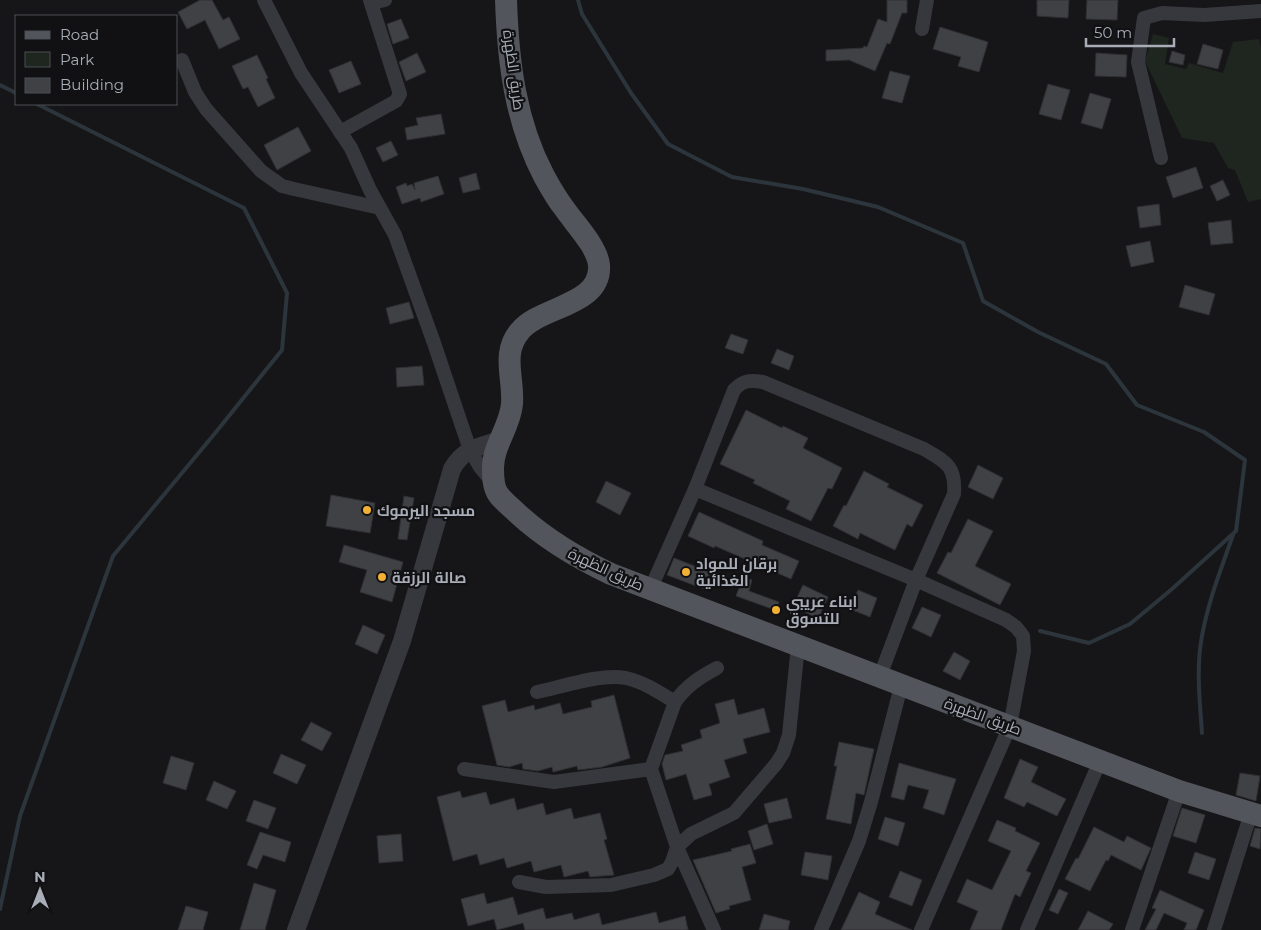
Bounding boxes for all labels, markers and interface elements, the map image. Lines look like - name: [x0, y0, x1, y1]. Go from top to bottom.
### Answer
- legend: [15, 15, 178, 105]
- scale bar: [1086, 15, 1174, 47]
- text: 50 m: [1094, 23, 1132, 42]
- text: Road: [60, 25, 99, 44]
- street label: طريق الظهرة: [498, 29, 529, 111]
- text: Park: [60, 50, 94, 69]
- text: Building: [60, 75, 124, 94]
- place label: مسجد اليرموك: [377, 501, 475, 520]
- marker: مسجد اليرموك: [361, 504, 373, 516]
- street label: طريق الظهرة: [565, 543, 647, 596]
- place label: برقان للمواد الغذائية: [696, 554, 777, 590]
- marker: برقان للمواد الغذائية: [680, 566, 692, 578]
- place label: صالة الرزقة: [392, 568, 466, 587]
- marker: صالة الرزقة: [376, 571, 388, 583]
- place label: ابناء عريبي للتسوق: [786, 592, 857, 628]
- marker: ابناء عريبي للتسوق: [770, 604, 782, 616]
- street label: طريق الظهرة: [941, 693, 1024, 740]
- north arrow: [15, 865, 65, 915]
- text: N: [34, 868, 46, 886]

